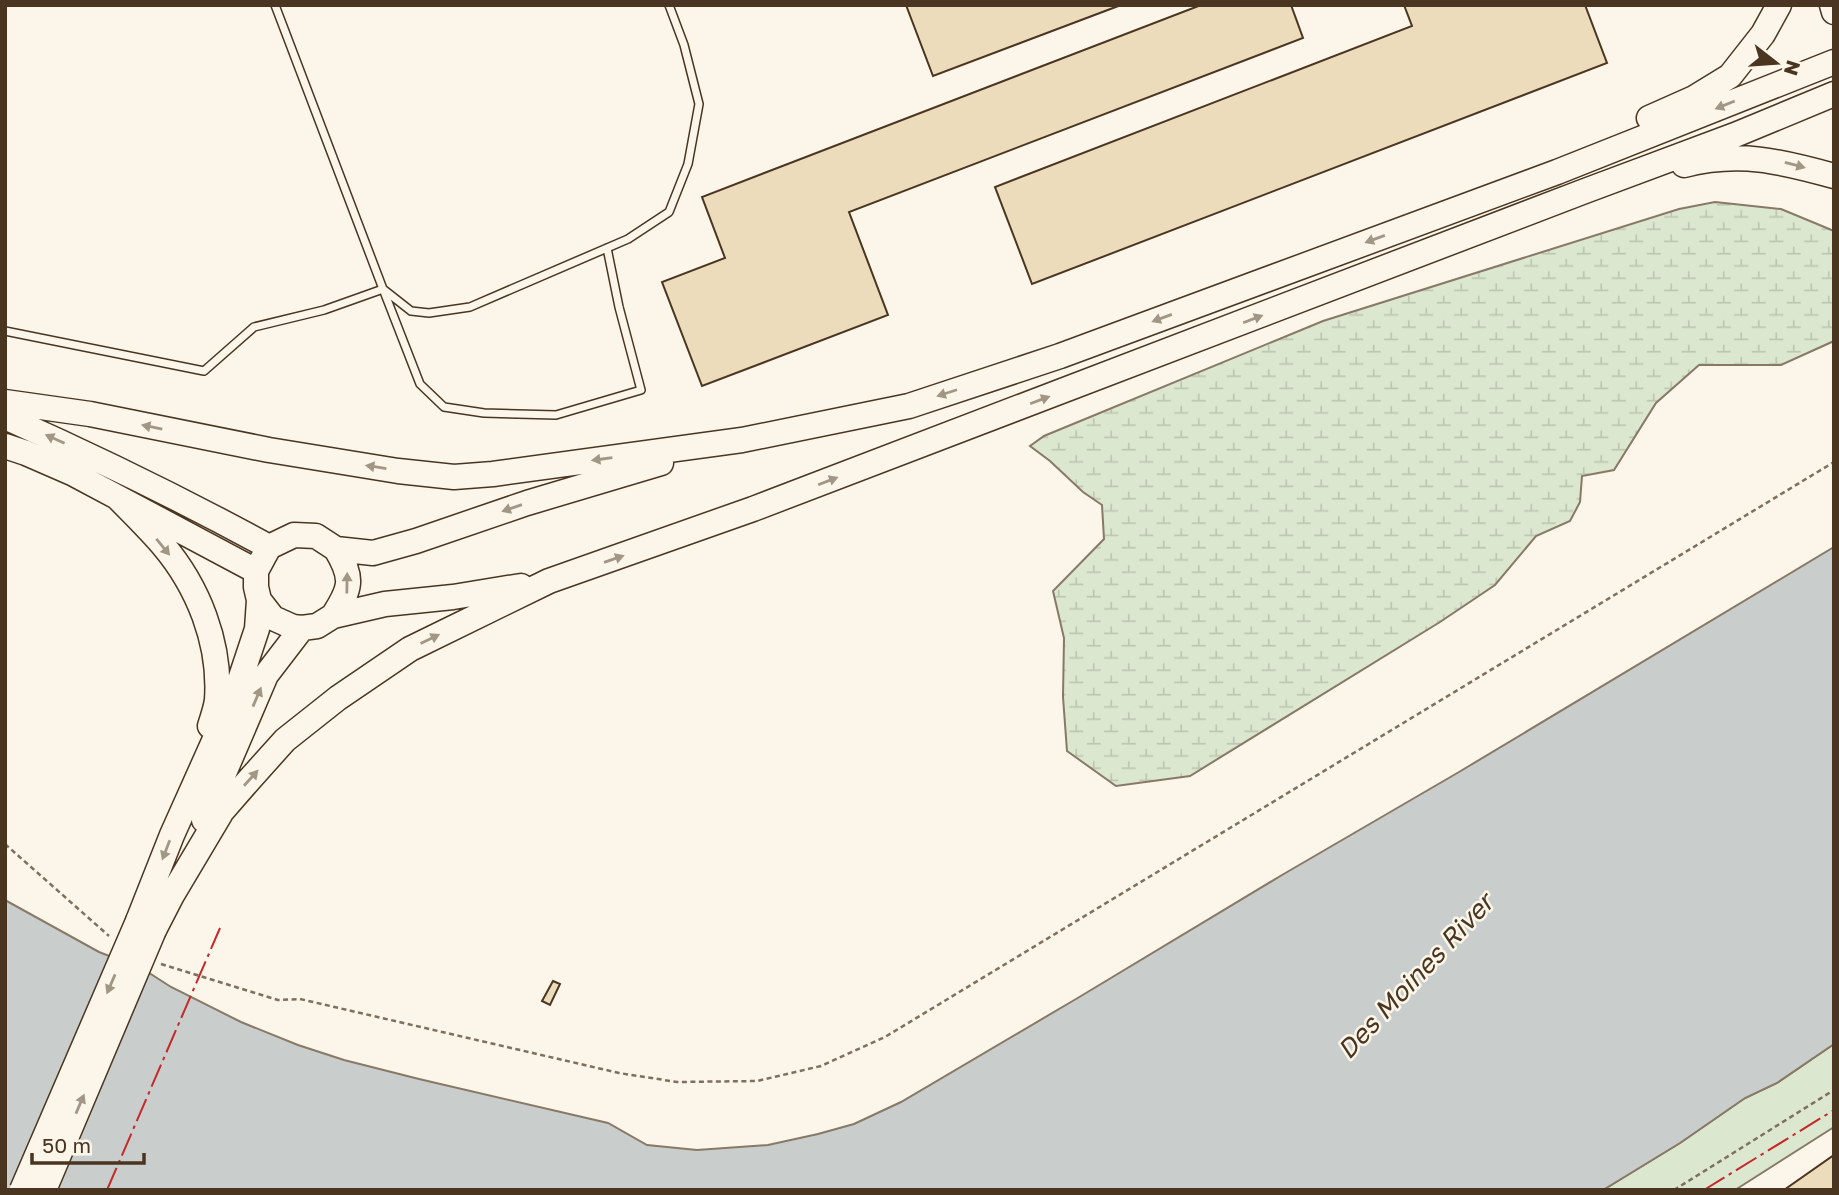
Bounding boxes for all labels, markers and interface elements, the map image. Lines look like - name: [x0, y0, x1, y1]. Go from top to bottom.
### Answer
- north arrow: [1741, 28, 1811, 98]
- text: N: [1780, 58, 1806, 78]
- one-way arrow: [1714, 100, 1735, 111]
- one-way arrow: [1785, 161, 1806, 171]
- one-way arrow: [1365, 234, 1386, 245]
- one-way arrow: [1151, 313, 1172, 324]
- one-way arrow: [1242, 313, 1263, 324]
- one-way arrow: [936, 389, 957, 399]
- one-way arrow: [1030, 395, 1051, 406]
- one-way arrow: [141, 421, 163, 432]
- one-way arrow: [45, 433, 66, 444]
- one-way arrow: [591, 454, 613, 465]
- one-way arrow: [365, 461, 387, 472]
- one-way arrow: [817, 475, 838, 486]
- one-way arrow: [502, 503, 523, 514]
- one-way arrow: [156, 537, 171, 555]
- one-way arrow: [603, 553, 624, 564]
- one-way arrow: [341, 572, 352, 594]
- one-way arrow: [420, 633, 440, 645]
- one-way arrow: [251, 687, 263, 707]
- one-way arrow: [243, 769, 259, 787]
- one-way arrow: [161, 840, 172, 861]
- water label: Des Moines River: [1331, 884, 1502, 1065]
- one-way arrow: [105, 974, 117, 994]
- one-way arrow: [75, 1094, 86, 1115]
- scale bar: [32, 1122, 144, 1166]
- text: 50 m: [42, 1132, 91, 1158]

